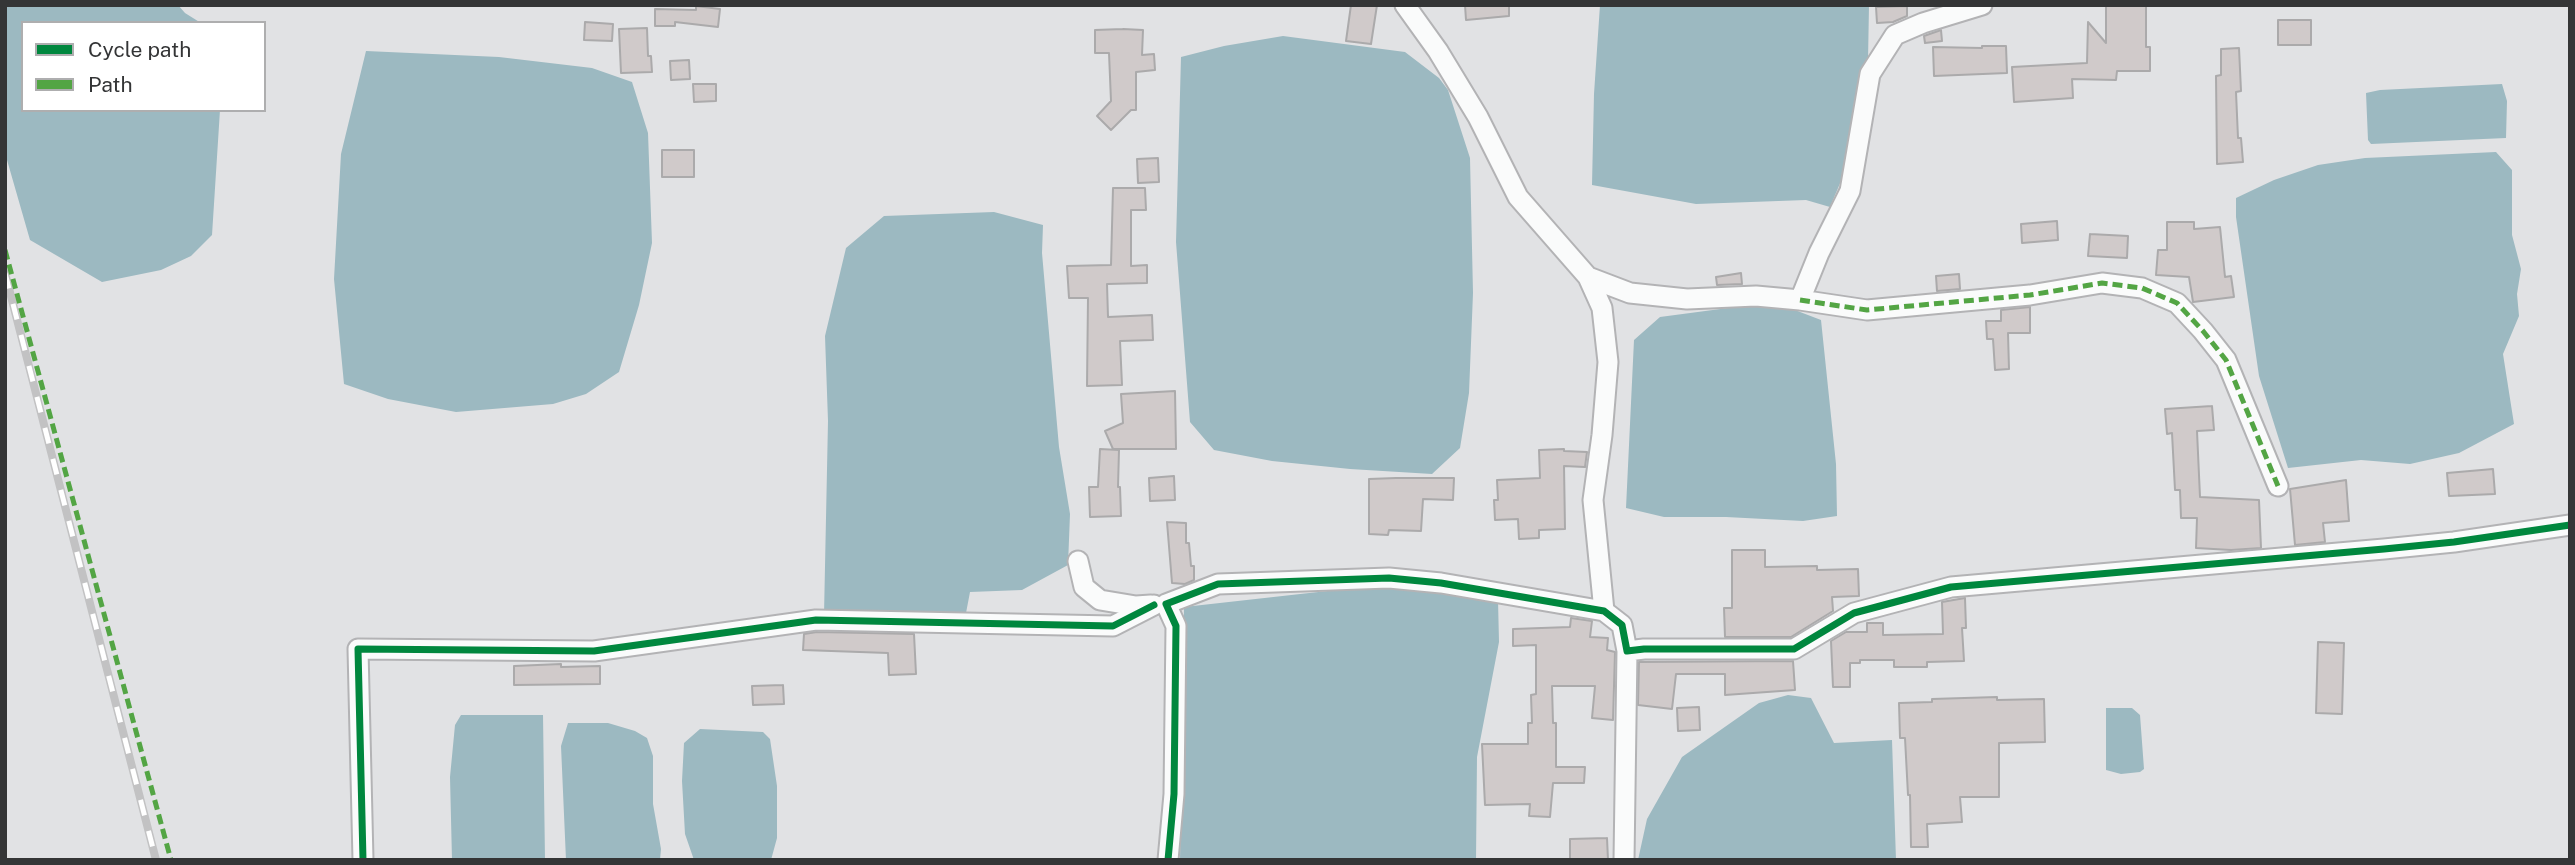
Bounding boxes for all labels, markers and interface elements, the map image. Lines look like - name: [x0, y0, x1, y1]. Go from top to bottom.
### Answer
- legend: [21, 21, 266, 112]
- text: Cycle path: [88, 37, 191, 62]
- text: Path: [88, 72, 133, 97]

